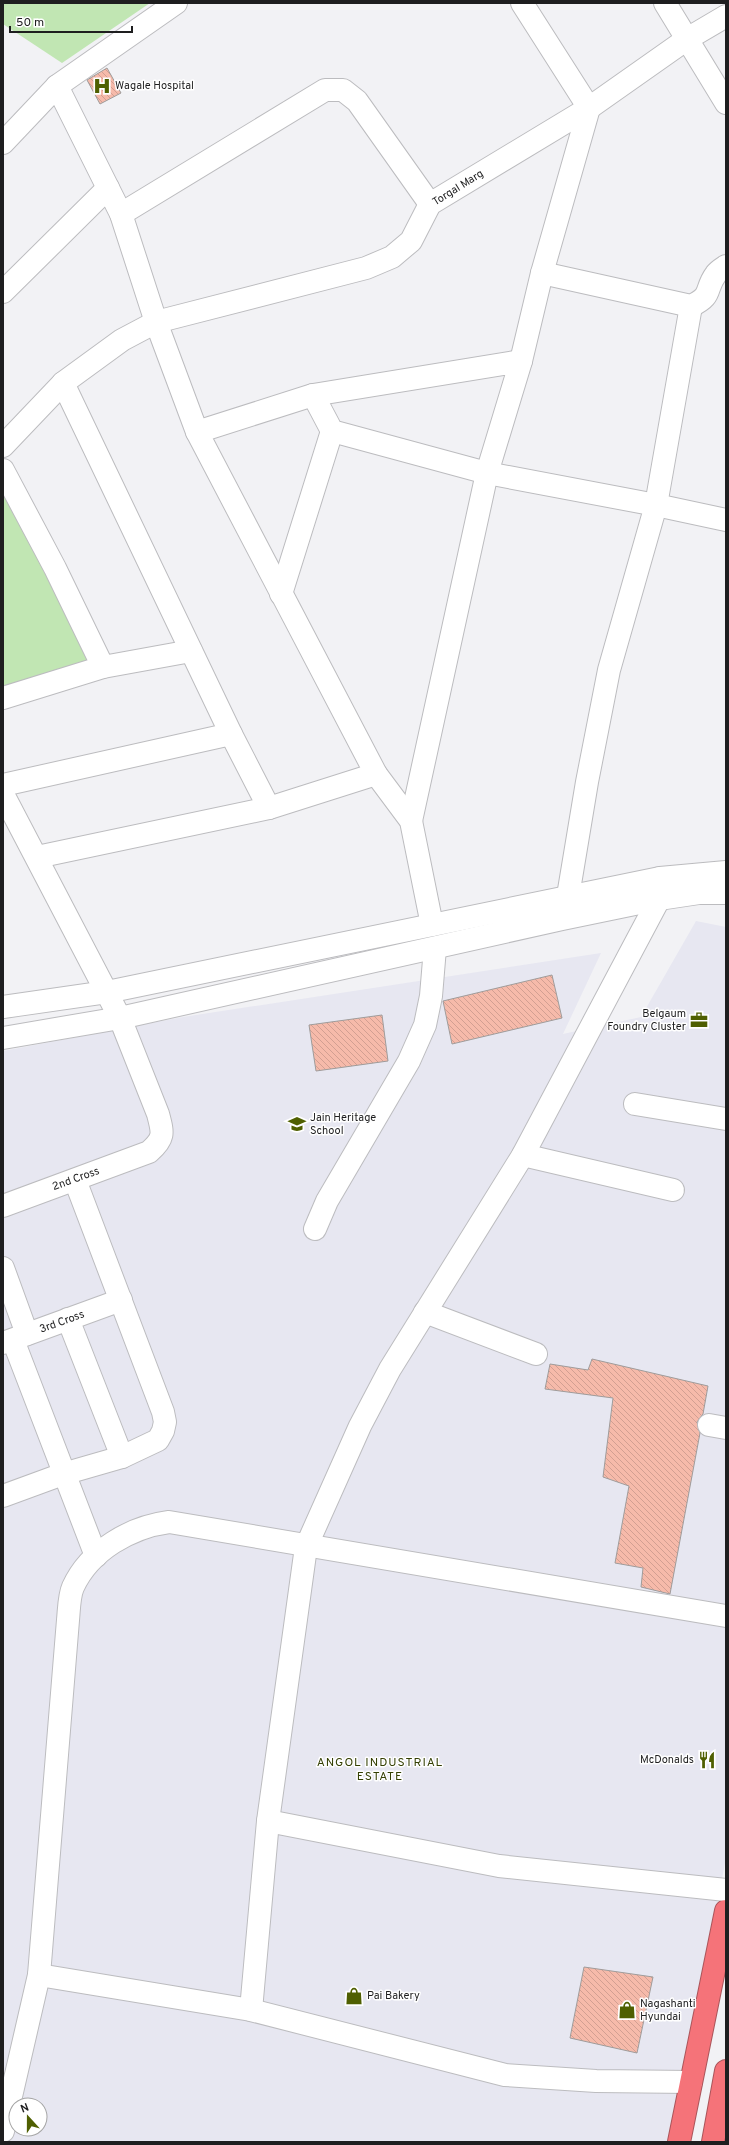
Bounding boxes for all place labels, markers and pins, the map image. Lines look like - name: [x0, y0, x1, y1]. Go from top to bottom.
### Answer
- hospital icon: Wagale Hospital: [92, 76, 112, 96]
- place label: Wagale Hospital: [115, 79, 194, 93]
- place label: Belgaum Foundry Cluster: [607, 1007, 687, 1034]
- office icon: Belgaum Foundry Cluster: [689, 1010, 709, 1030]
- place label: Jain Heritage School: [310, 1111, 376, 1138]
- school or university icon: Jain Heritage School: [287, 1114, 307, 1134]
- restaurant icon: McDonalds: [697, 1750, 717, 1770]
- place label: McDonalds: [640, 1753, 694, 1767]
- shop icon: Pai Bakery: [344, 1986, 364, 2006]
- place label: Pai Bakery: [367, 1989, 420, 2003]
- place label: Nagashanti Hyundai: [640, 1997, 696, 2024]
- shop icon: Nagashanti Hyundai: [617, 2000, 637, 2020]

